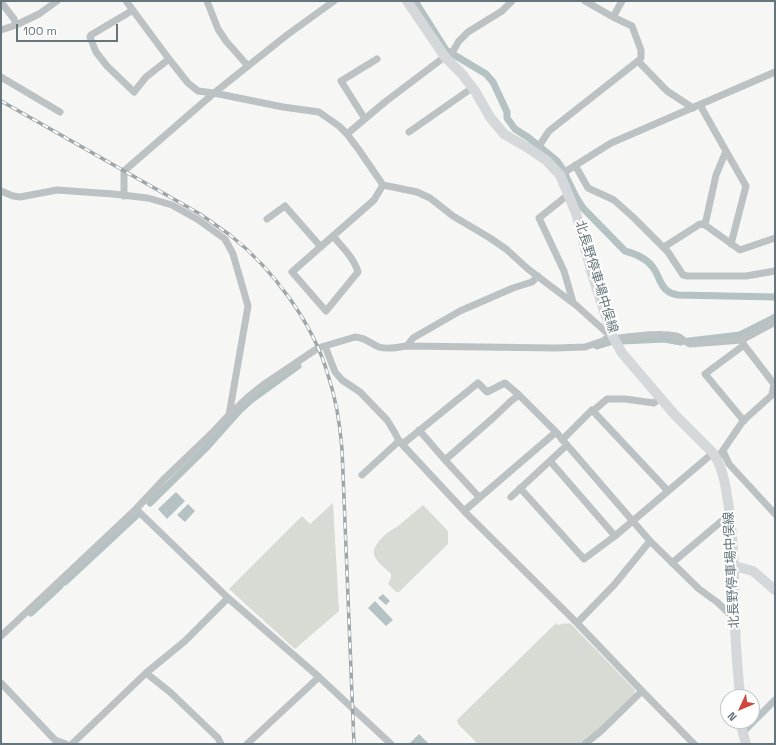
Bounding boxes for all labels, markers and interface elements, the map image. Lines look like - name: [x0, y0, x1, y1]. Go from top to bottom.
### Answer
- scale bar: [18, 16, 120, 42]
- text: 100 m: [23, 23, 57, 39]
- street label: 北長野停車場中俣線: [571, 219, 621, 335]
- street label: 北長野停車場中俣線: [721, 511, 743, 629]
- north arrow: [720, 689, 760, 729]
- text: N: [724, 709, 740, 724]

